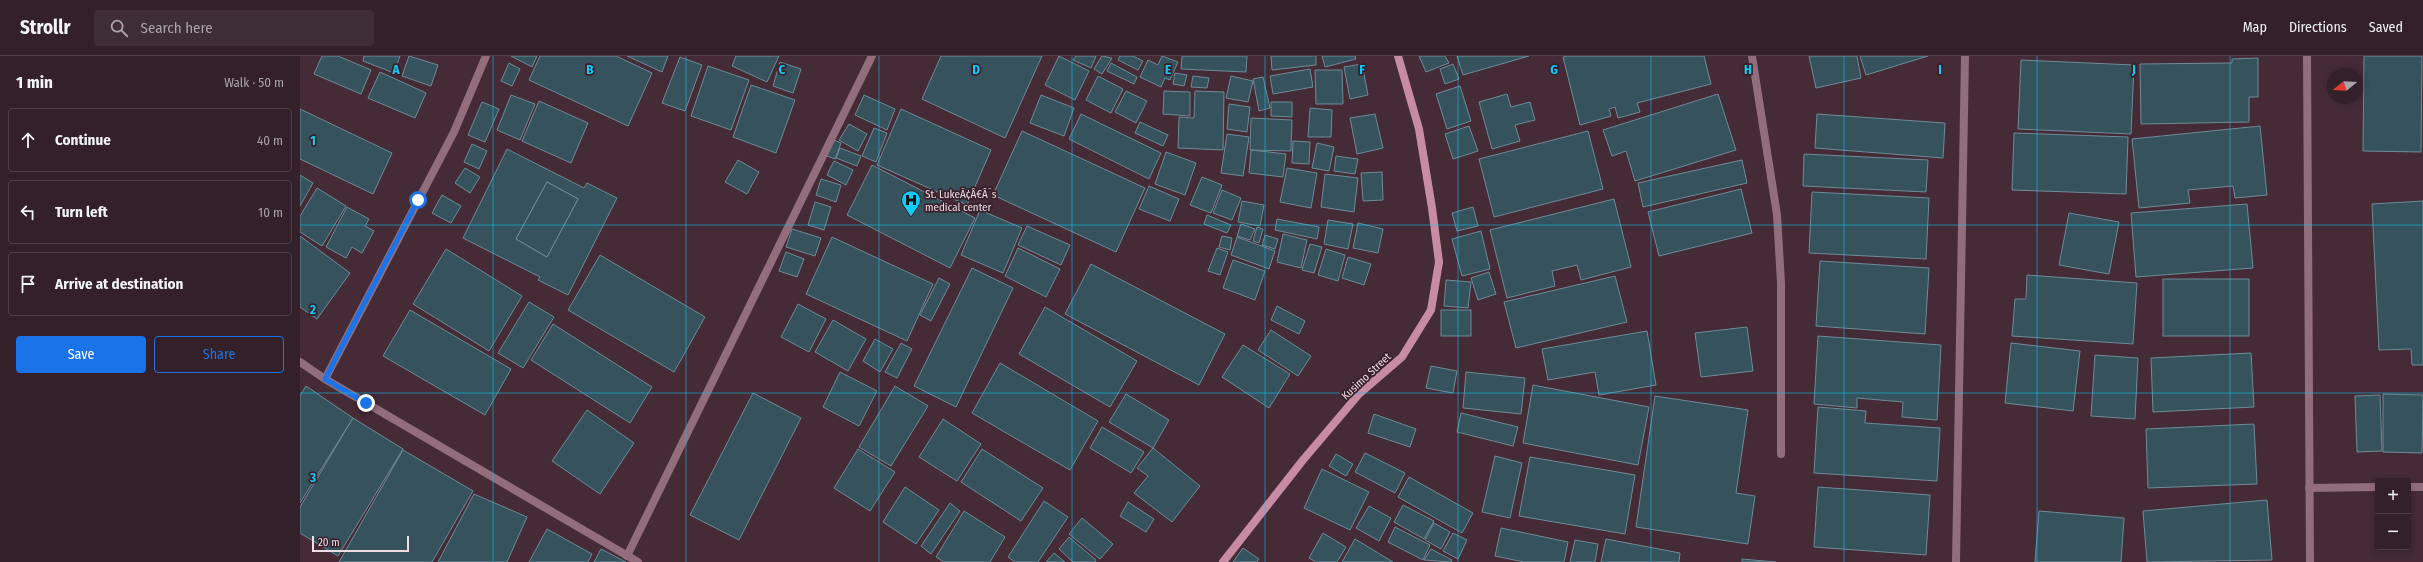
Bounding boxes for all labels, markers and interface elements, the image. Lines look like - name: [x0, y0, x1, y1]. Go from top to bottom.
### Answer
- search box: [94, 10, 374, 46]
- text: Strollr: [20, 16, 70, 39]
- icon: search: [108, 17, 130, 39]
- text: Search here: [140, 19, 213, 37]
- text: Map: [2243, 19, 2267, 36]
- text: Directions: [2289, 19, 2347, 36]
- text: Saved: [2369, 19, 2403, 36]
- text: A: [391, 62, 400, 77]
- text: B: [586, 62, 594, 77]
- text: C: [779, 62, 786, 77]
- text: D: [972, 62, 980, 77]
- text: E: [1165, 62, 1171, 77]
- text: F: [1359, 62, 1365, 77]
- text: G: [1550, 62, 1558, 77]
- text: H: [1744, 62, 1752, 77]
- text: I: [1938, 62, 1942, 77]
- text: J: [2131, 62, 2136, 77]
- north arrow: [2327, 68, 2363, 104]
- text: 1 min: [16, 72, 53, 93]
- text: Walk · 50 m: [224, 75, 284, 90]
- icon: ahead: [17, 129, 39, 151]
- text: Continue: [55, 131, 111, 149]
- text: 40 m: [257, 133, 283, 148]
- text: 1: [310, 133, 316, 148]
- place label: St. LukeÃ¢Â€Â˜s medical center: [925, 188, 997, 214]
- hospital icon: St. LukeÃ¢Â€Â˜s medical center: [900, 189, 922, 217]
- route start: [409, 191, 427, 209]
- icon: left: [17, 201, 39, 223]
- text: Turn left: [55, 203, 108, 221]
- text: 10 m: [258, 205, 283, 220]
- icon: arrive: [17, 273, 39, 295]
- text: Arrive at destination: [55, 275, 183, 293]
- text: 2: [309, 302, 316, 317]
- button: Save: [16, 336, 146, 373]
- button: Share: [154, 336, 284, 373]
- street label: Kusimo Street: [1339, 350, 1394, 403]
- route end: [357, 394, 375, 412]
- text: 3: [309, 470, 316, 485]
- map controls: [2375, 478, 2411, 550]
- button: +: [2375, 478, 2411, 514]
- button: −: [2375, 514, 2411, 550]
- scale bar: [312, 534, 409, 553]
- text: 20 m: [318, 536, 340, 549]

